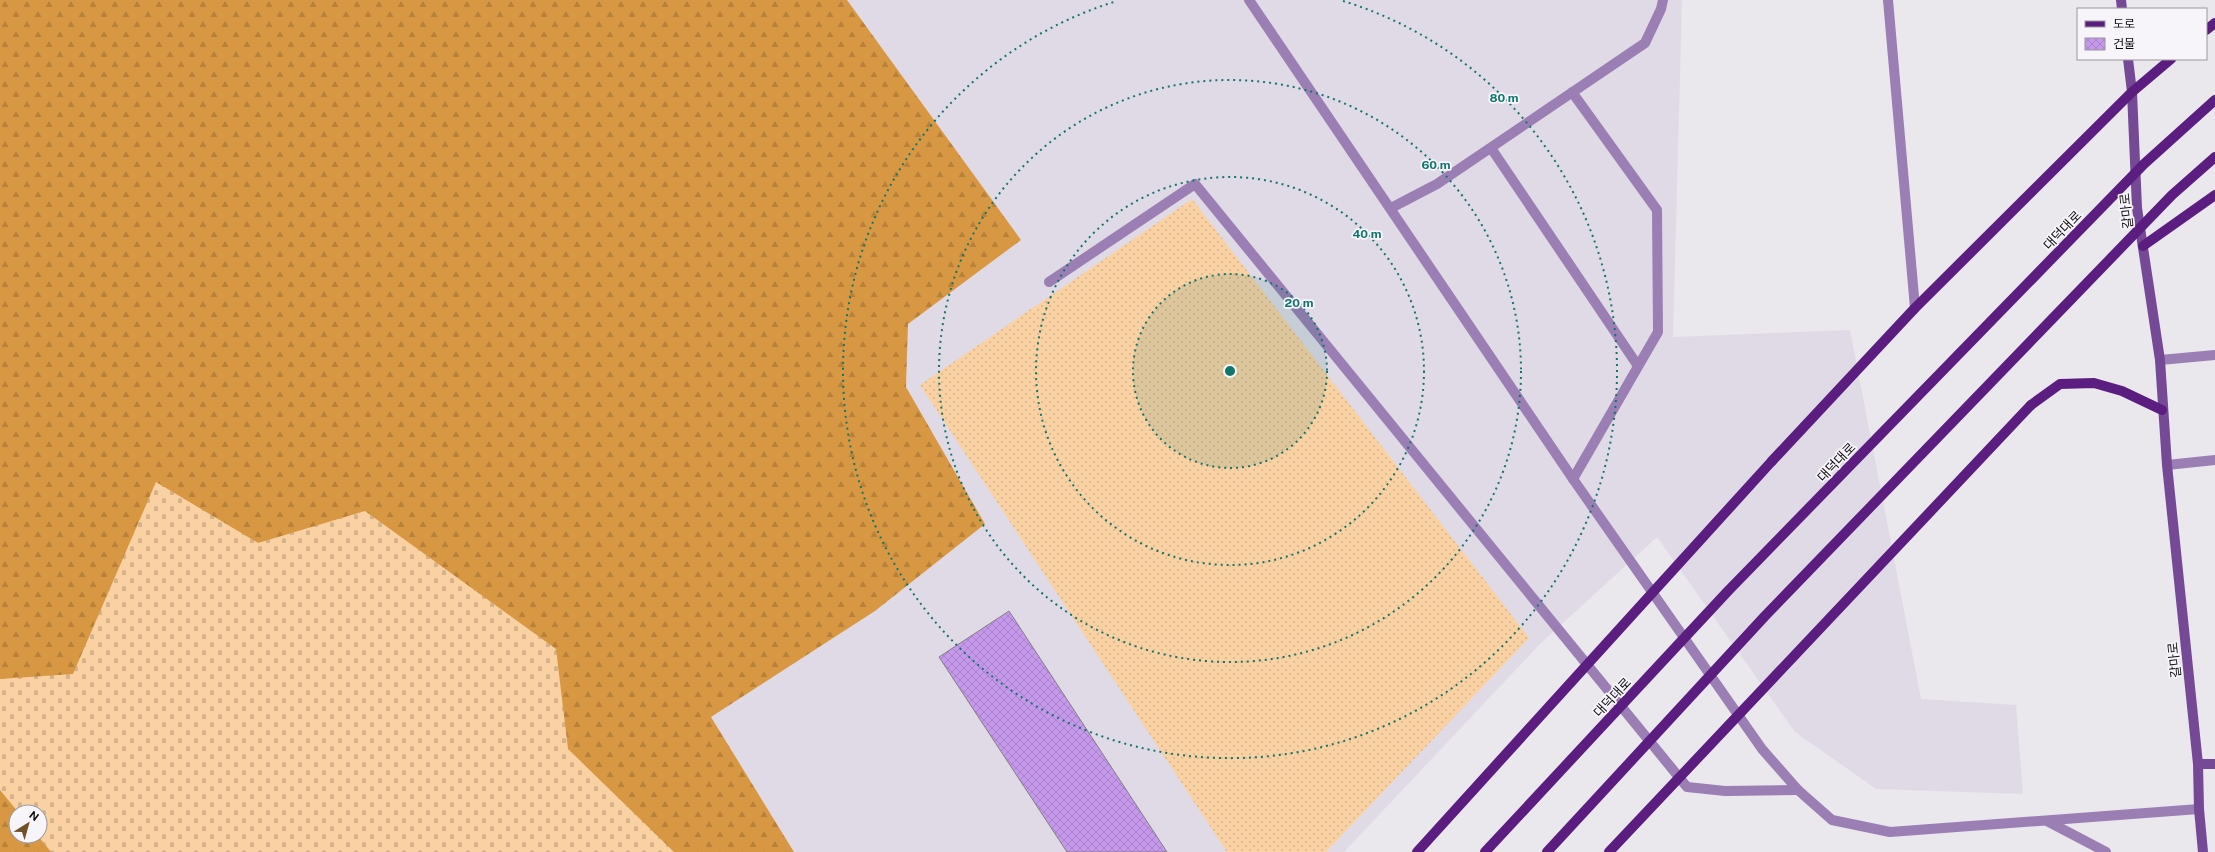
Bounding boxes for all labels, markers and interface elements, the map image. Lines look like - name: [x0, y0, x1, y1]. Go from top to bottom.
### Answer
- legend: [2077, 8, 2207, 60]
- text: 도로: [2113, 17, 2135, 31]
- text: 건물: [2113, 37, 2135, 51]
- text: 80 m: [1489, 91, 1519, 105]
- text: 60 m: [1421, 158, 1451, 172]
- street label: 갈마로: [2117, 192, 2136, 230]
- street label: 대덕대로: [2040, 208, 2084, 253]
- text: 40 m: [1352, 227, 1382, 241]
- text: 20 m: [1285, 296, 1314, 310]
- centre of rings: [1223, 364, 1237, 378]
- street label: 대덕대로: [1814, 440, 1858, 485]
- street label: 갈마로: [2165, 641, 2184, 679]
- street label: 대덕대로: [1591, 675, 1634, 720]
- north arrow: [8, 804, 48, 844]
- text: N: [27, 809, 41, 823]

